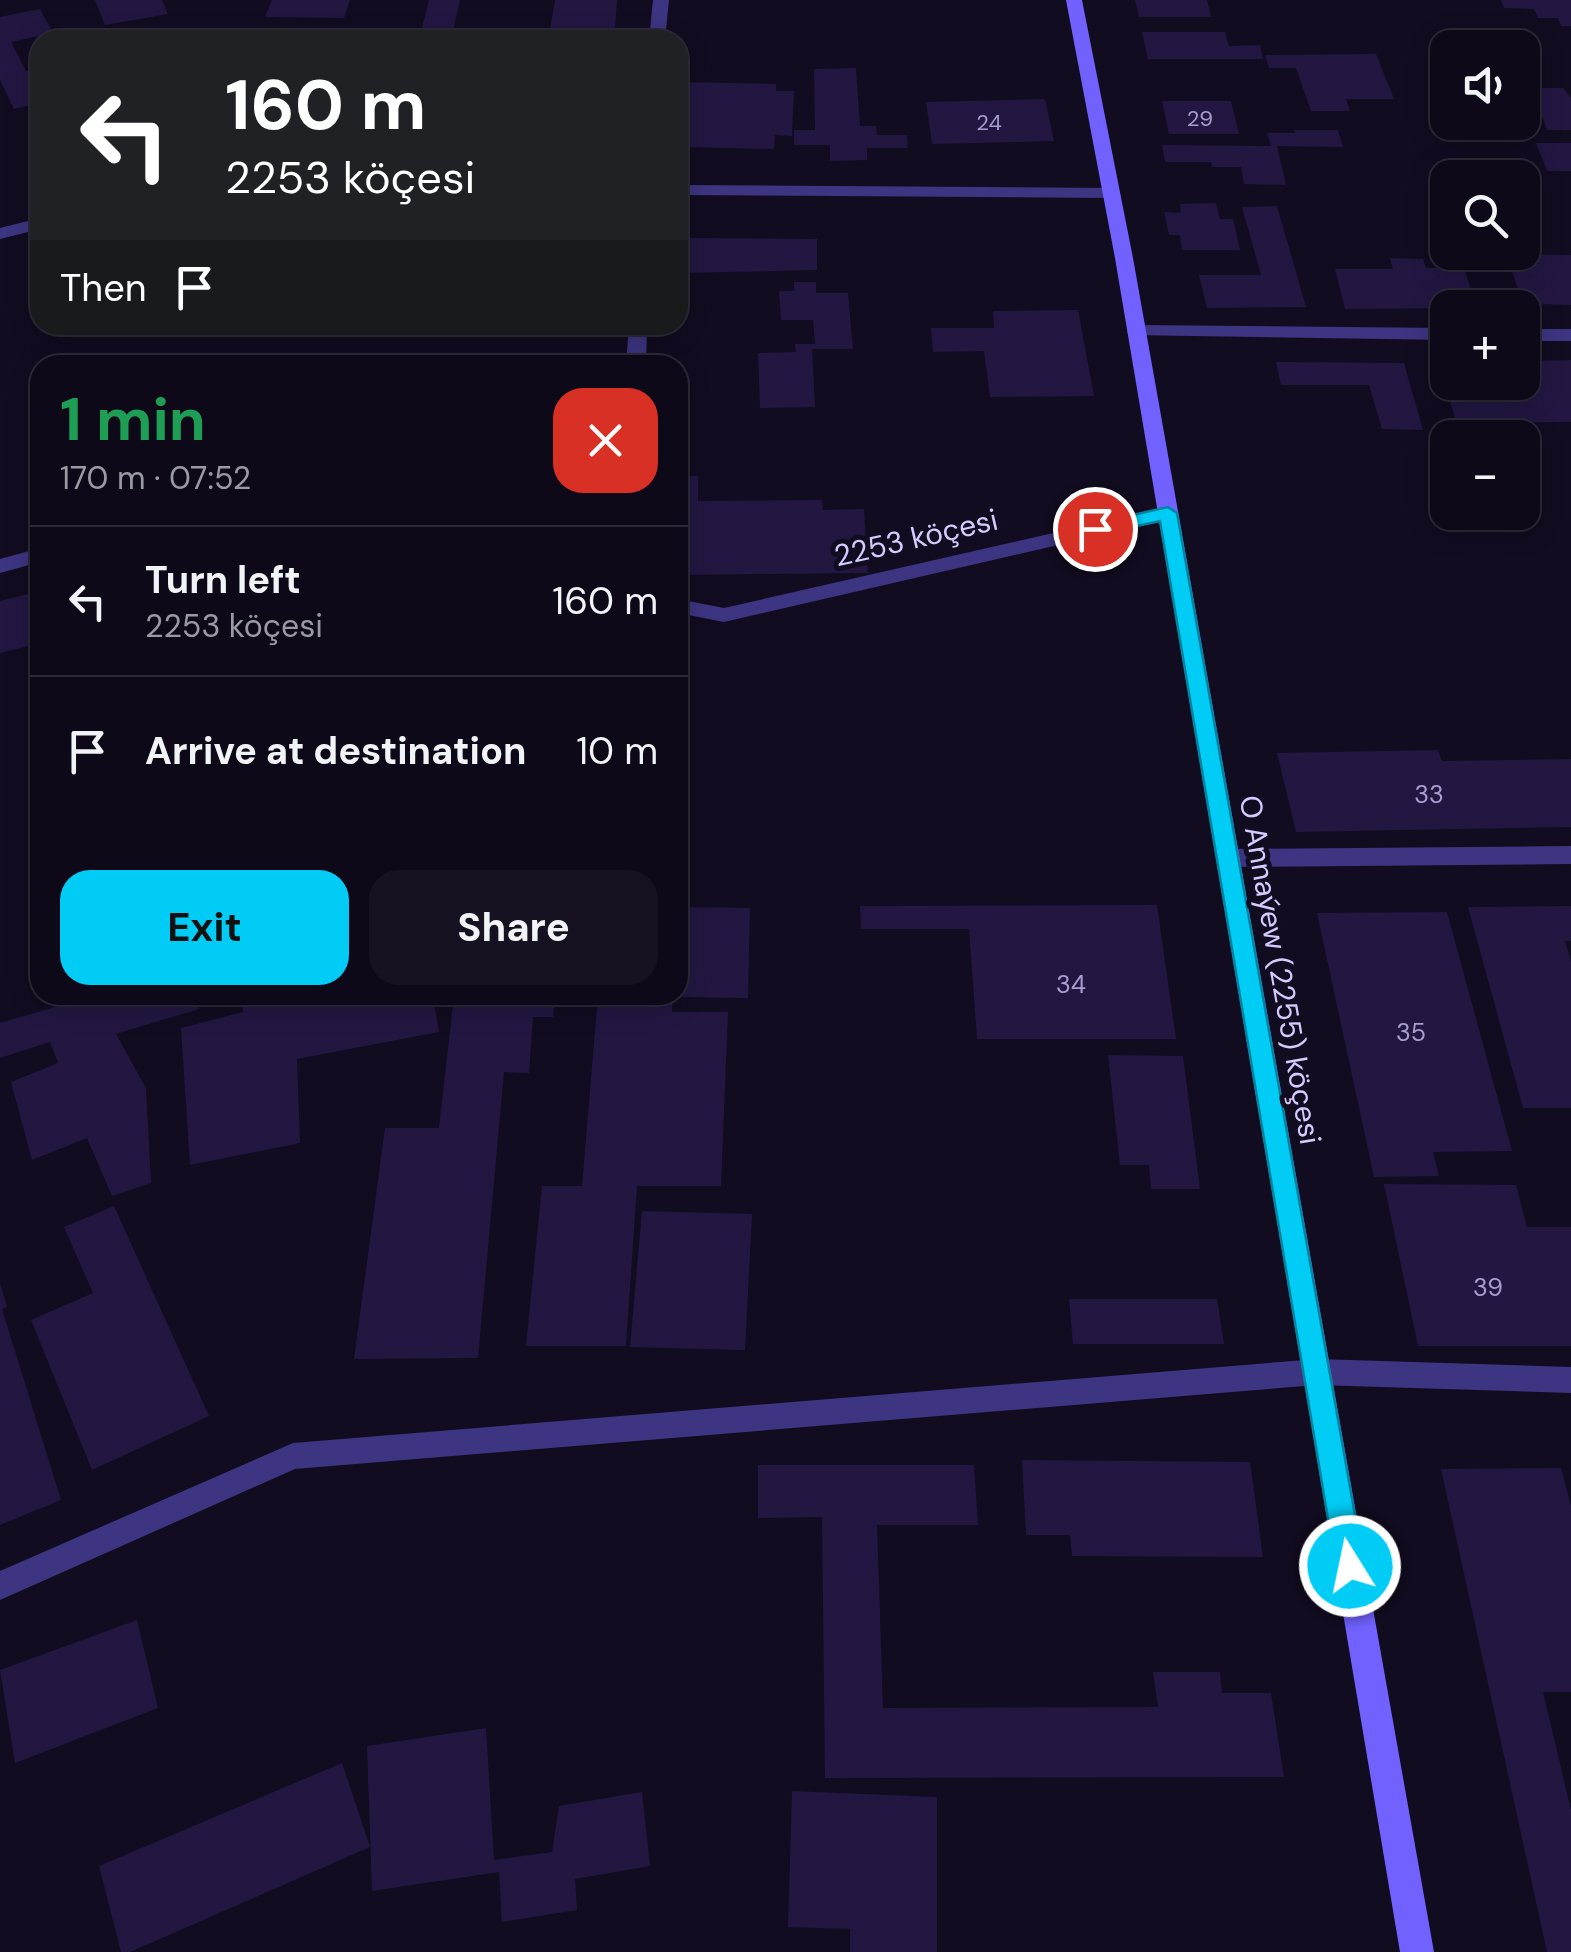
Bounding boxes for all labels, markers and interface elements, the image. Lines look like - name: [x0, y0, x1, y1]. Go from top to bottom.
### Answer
- map controls: [1430, 30, 1540, 530]
- button: sound: [1430, 30, 1540, 140]
- text: 160 m: [225, 60, 426, 151]
- icon: left: [60, 70, 190, 200]
- house number: 29: [1187, 104, 1213, 133]
- house number: 24: [976, 108, 1002, 137]
- text: 2253 köçesi: [225, 148, 475, 207]
- button: search: [1430, 160, 1540, 270]
- icon: arrive: [167, 260, 222, 315]
- text: Then: [60, 263, 147, 313]
- button: +: [1430, 290, 1540, 400]
- text: 1 min: [60, 380, 206, 459]
- button: close: [553, 388, 658, 493]
- button: −: [1430, 420, 1540, 530]
- text: 170 m · 07:52: [60, 457, 251, 499]
- pin: [1053, 487, 1138, 572]
- street label: 2253 köçesi: [830, 500, 1002, 575]
- icon: arrive: [1068, 502, 1123, 557]
- text: Turn left: [145, 555, 301, 605]
- icon: left: [60, 574, 115, 629]
- text: 160 m: [552, 576, 658, 626]
- text: 2253 köçesi: [145, 605, 323, 647]
- icon: arrive: [60, 724, 115, 779]
- text: Arrive at destination: [145, 726, 527, 776]
- text: 10 m: [576, 726, 658, 776]
- house number: 33: [1414, 778, 1444, 811]
- street label: O Annaýew (2255) köçesi: [1231, 792, 1330, 1148]
- button: Exit: [60, 870, 349, 985]
- button: Share: [369, 870, 658, 985]
- house number: 34: [1056, 968, 1086, 1001]
- house number: 35: [1396, 1016, 1426, 1049]
- house number: 39: [1473, 1271, 1503, 1304]
- position arrow: [1298, 1514, 1402, 1618]

